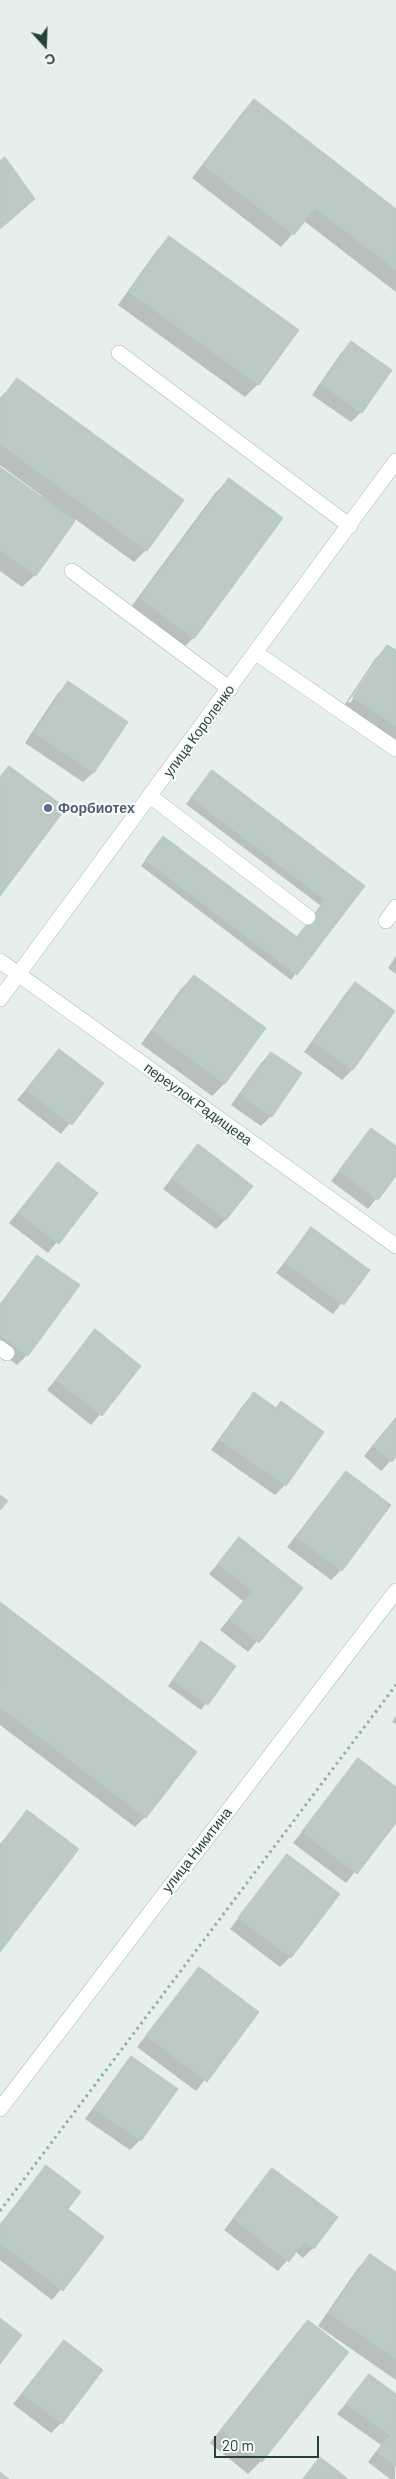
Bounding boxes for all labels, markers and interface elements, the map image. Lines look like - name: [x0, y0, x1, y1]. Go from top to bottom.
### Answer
- north arrow: [20, 20, 70, 70]
- text: С: [43, 50, 58, 69]
- street label: улица Короленко: [160, 681, 238, 781]
- place label: Форбиотех: [58, 800, 135, 816]
- marker: Форбиотех: [42, 802, 54, 814]
- street label: переулок Радищева: [141, 1059, 255, 1149]
- street label: улица Никитина: [159, 1804, 235, 1896]
- scale bar: [216, 2426, 321, 2458]
- text: 20 m: [222, 2436, 254, 2454]

